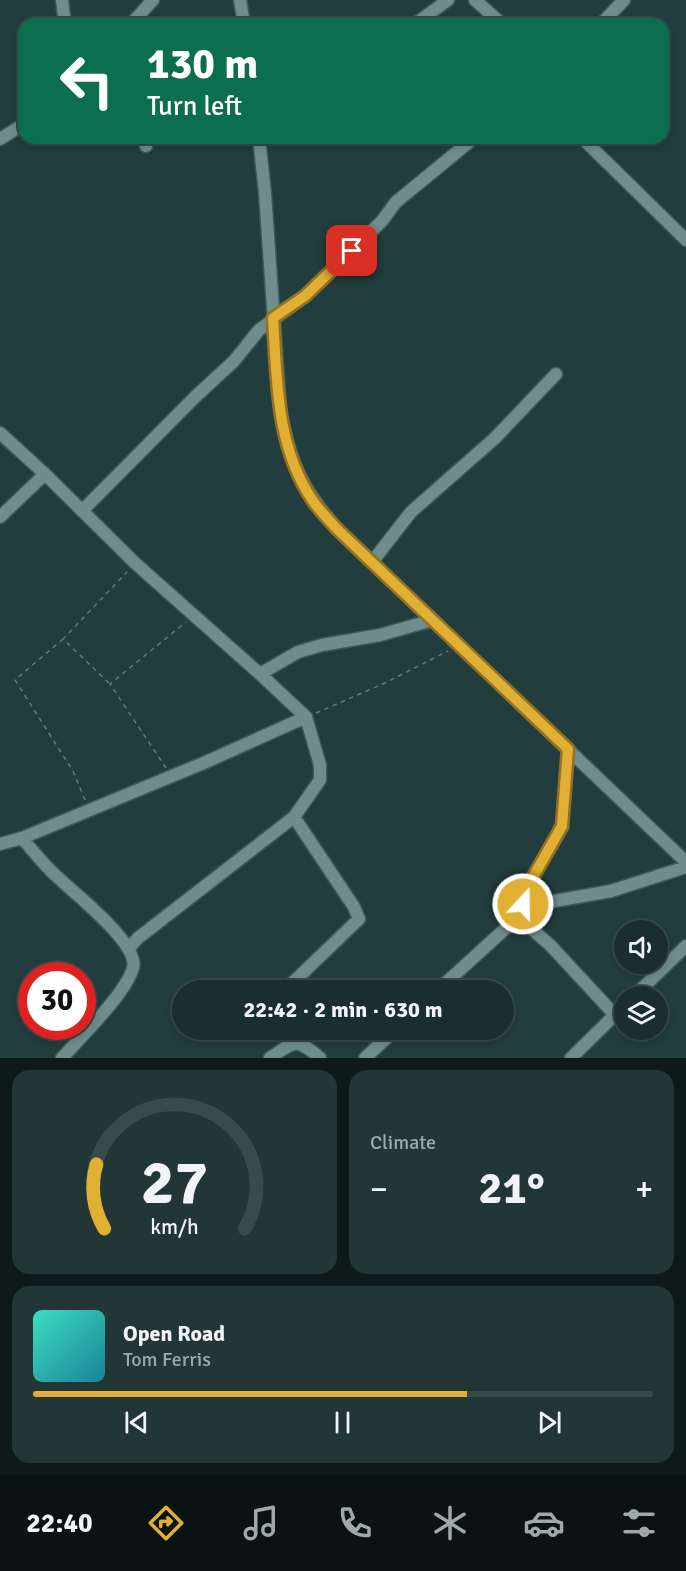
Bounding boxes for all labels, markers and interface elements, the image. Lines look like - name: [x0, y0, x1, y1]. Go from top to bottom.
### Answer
- text: 130 m: [147, 39, 258, 90]
- icon: left: [48, 42, 126, 120]
- text: Turn left: [147, 90, 242, 123]
- pin: [326, 225, 377, 276]
- icon: arrive: [335, 234, 368, 267]
- position arrow: [491, 872, 555, 936]
- map controls: [614, 920, 668, 1040]
- button: sound: [614, 920, 668, 974]
- speed limit sign: 30: [18, 962, 96, 1040]
- button: layers: [614, 986, 668, 1040]
- text: 22:42 · 2 min · 630 m: [243, 996, 443, 1023]
- text: Climate: [370, 1130, 436, 1155]
- text: 27: [141, 1144, 208, 1221]
- text: 21°: [478, 1161, 545, 1216]
- text: −: [370, 1169, 388, 1210]
- text: +: [635, 1169, 653, 1210]
- text: km/h: [150, 1214, 199, 1240]
- text: Open Road: [123, 1320, 225, 1347]
- text: Tom Ferris: [123, 1347, 211, 1372]
- icon: previous: [120, 1406, 153, 1439]
- icon: pause: [326, 1406, 359, 1439]
- icon: next: [533, 1406, 566, 1439]
- icon: directions: [145, 1502, 187, 1544]
- icon: music: [240, 1502, 282, 1544]
- icon: phone: [334, 1502, 376, 1544]
- icon: climate: [429, 1502, 471, 1544]
- icon: car: [523, 1502, 565, 1544]
- icon: filters: [618, 1502, 660, 1544]
- text: 22:40: [26, 1507, 93, 1540]

